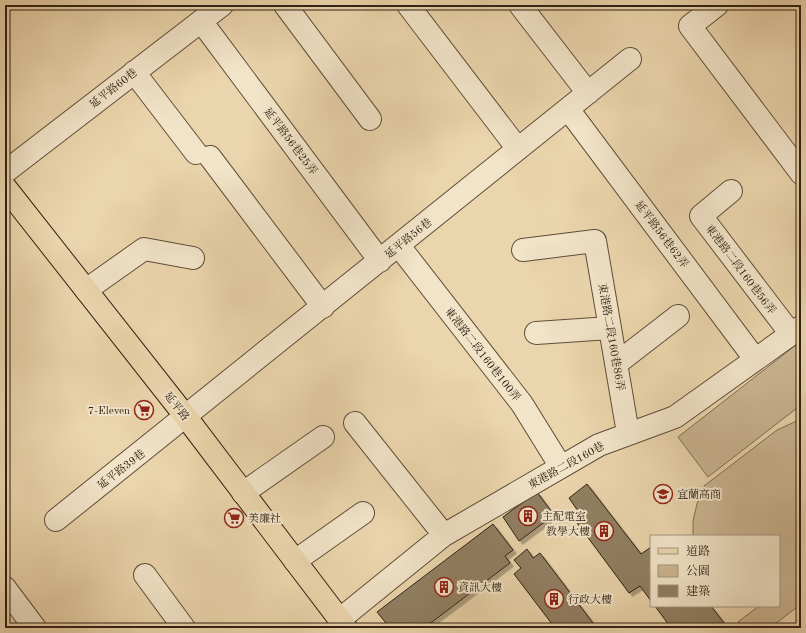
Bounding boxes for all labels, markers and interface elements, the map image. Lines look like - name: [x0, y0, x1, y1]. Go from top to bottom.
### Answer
- street label: 延平路60巷: [87, 66, 140, 111]
- street label: 延平路56巷25弄: [261, 105, 320, 177]
- street label: 延平路56巷62弄: [632, 198, 691, 270]
- street label: 延平路56巷: [382, 215, 434, 261]
- street label: 東港路二段160巷56弄: [703, 222, 779, 317]
- street label: 東港路二段160巷86弄: [596, 282, 627, 392]
- street label: 東港路二段160巷100弄: [442, 305, 523, 404]
- street label: 延平路: [161, 389, 192, 423]
- supermarket icon: 7-Eleven: [133, 399, 155, 421]
- place label: 7-Eleven: [88, 406, 130, 417]
- street label: 東港路二段160巷: [526, 439, 607, 492]
- street label: 延平路39巷: [95, 447, 148, 492]
- school or university icon: 宜蘭高商: [652, 483, 674, 505]
- place label: 宜蘭高商: [677, 488, 721, 501]
- building icon: 主配電室: [517, 505, 539, 527]
- supermarket icon: 美廉社: [223, 507, 245, 529]
- place label: 主配電室: [542, 510, 586, 523]
- place label: 美廉社: [248, 512, 281, 525]
- building icon: 教學大樓: [593, 520, 615, 542]
- place label: 教學大樓: [546, 525, 590, 538]
- legend: [650, 535, 780, 607]
- text: 道路: [686, 544, 710, 558]
- text: 公園: [686, 564, 710, 578]
- building icon: 資訊大樓: [433, 576, 455, 598]
- place label: 資訊大樓: [458, 581, 502, 594]
- text: 建築: [686, 584, 710, 598]
- building icon: 行政大樓: [543, 588, 565, 610]
- place label: 行政大樓: [568, 593, 612, 606]

